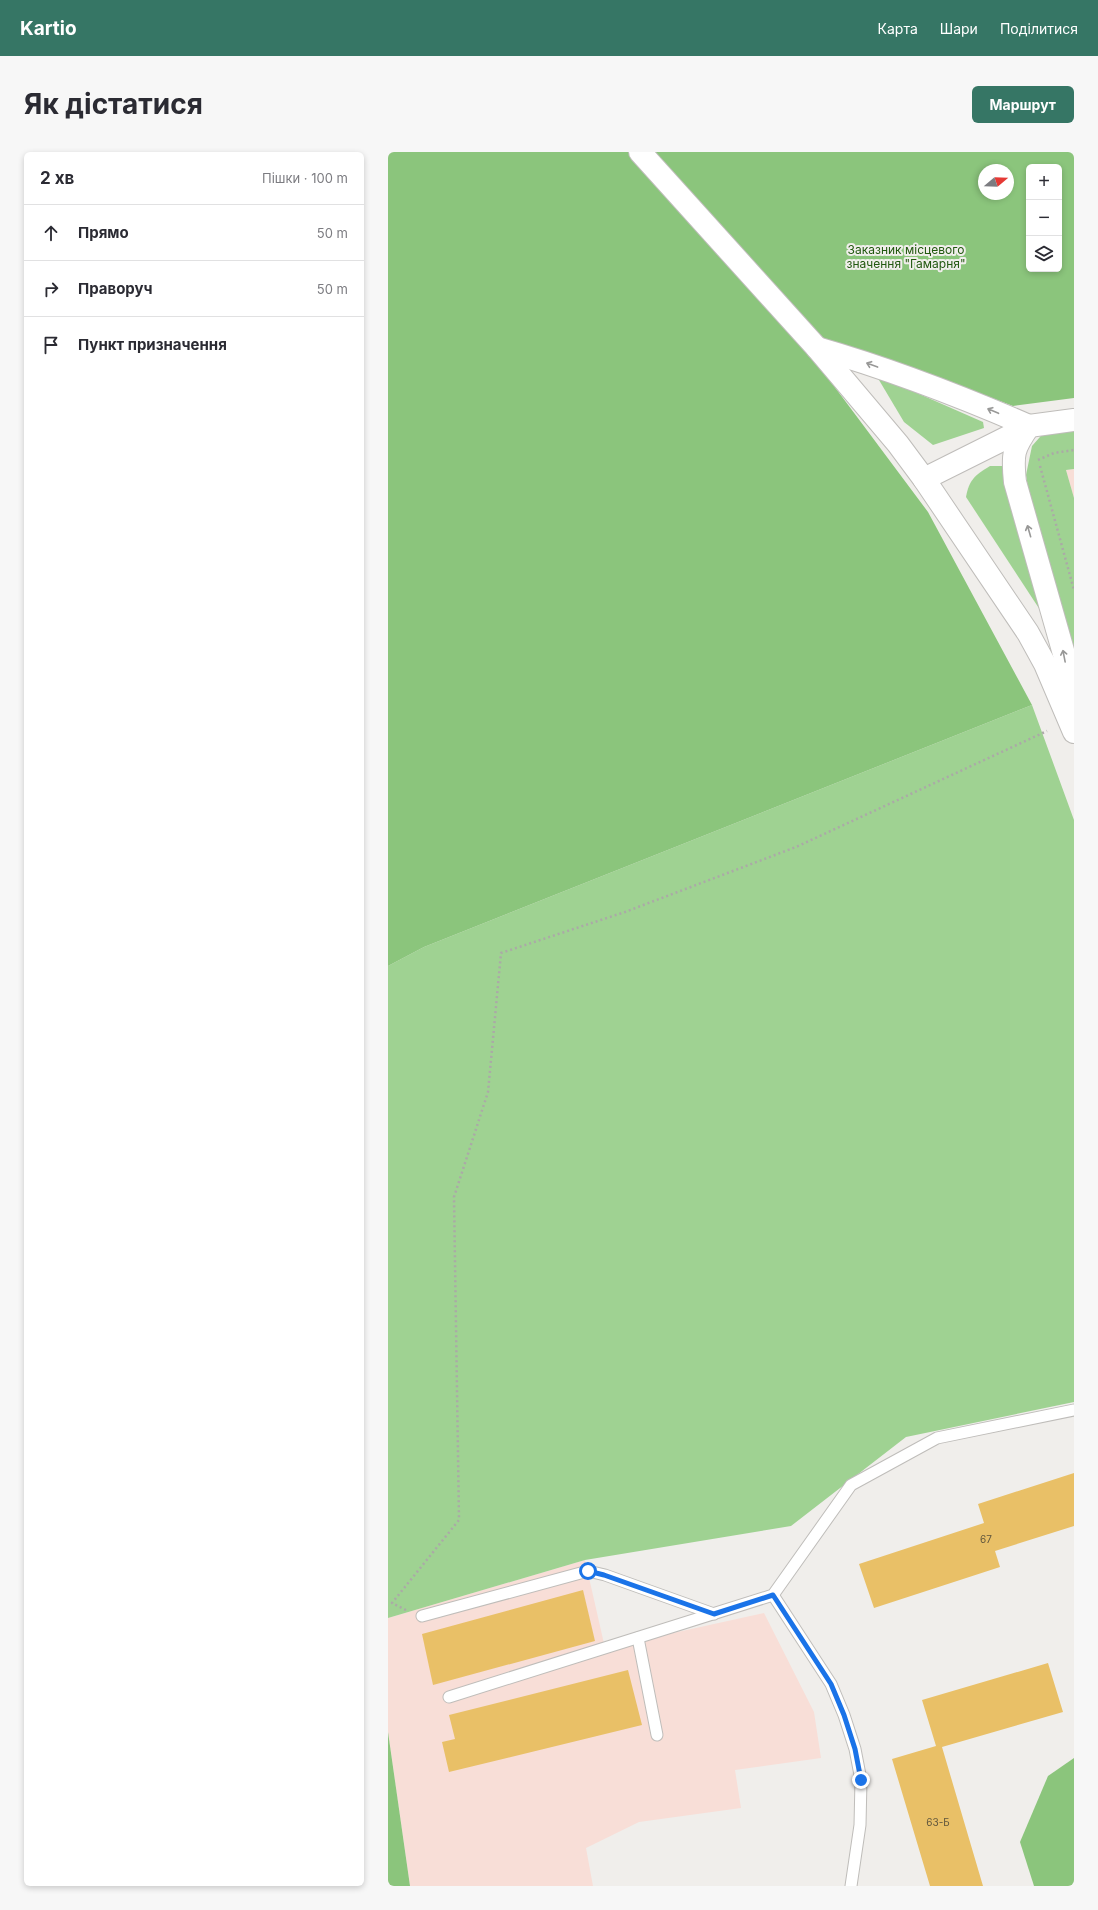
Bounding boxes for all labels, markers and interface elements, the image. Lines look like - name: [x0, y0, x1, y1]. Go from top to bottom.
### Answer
- text: Kartio: [20, 17, 77, 40]
- text: Карта: [878, 20, 918, 37]
- text: Шари: [940, 20, 978, 37]
- text: Поділитися: [1000, 20, 1078, 37]
- button: Маршрут: [972, 86, 1074, 123]
- text: Як дістатися: [24, 87, 203, 121]
- north arrow: [978, 164, 1014, 200]
- map controls: [1026, 164, 1062, 272]
- button: +: [1026, 164, 1062, 200]
- text: 2 хв: [40, 168, 74, 188]
- text: Пішки · 100 m: [262, 170, 348, 186]
- button: −: [1026, 200, 1062, 236]
- icon: ahead: [40, 222, 62, 244]
- text: Прямо: [78, 223, 129, 242]
- text: 50 m: [317, 225, 348, 241]
- button: layers: [1026, 236, 1062, 272]
- park label: Заказник місцевого значення "Гамарня": [847, 242, 965, 271]
- icon: right: [40, 278, 62, 300]
- text: Праворуч: [78, 279, 152, 298]
- text: 50 m: [317, 281, 348, 297]
- icon: arrive: [40, 334, 62, 356]
- text: Пункт призначення: [78, 335, 227, 354]
- one-way arrow: [866, 360, 878, 368]
- one-way arrow: [988, 407, 1000, 414]
- one-way arrow: [1025, 525, 1032, 538]
- one-way arrow: [1059, 650, 1067, 663]
- house number: 67: [980, 1533, 992, 1545]
- route start: [579, 1562, 597, 1580]
- route end: [852, 1771, 870, 1789]
- house number: 63-Б: [926, 1816, 950, 1828]

